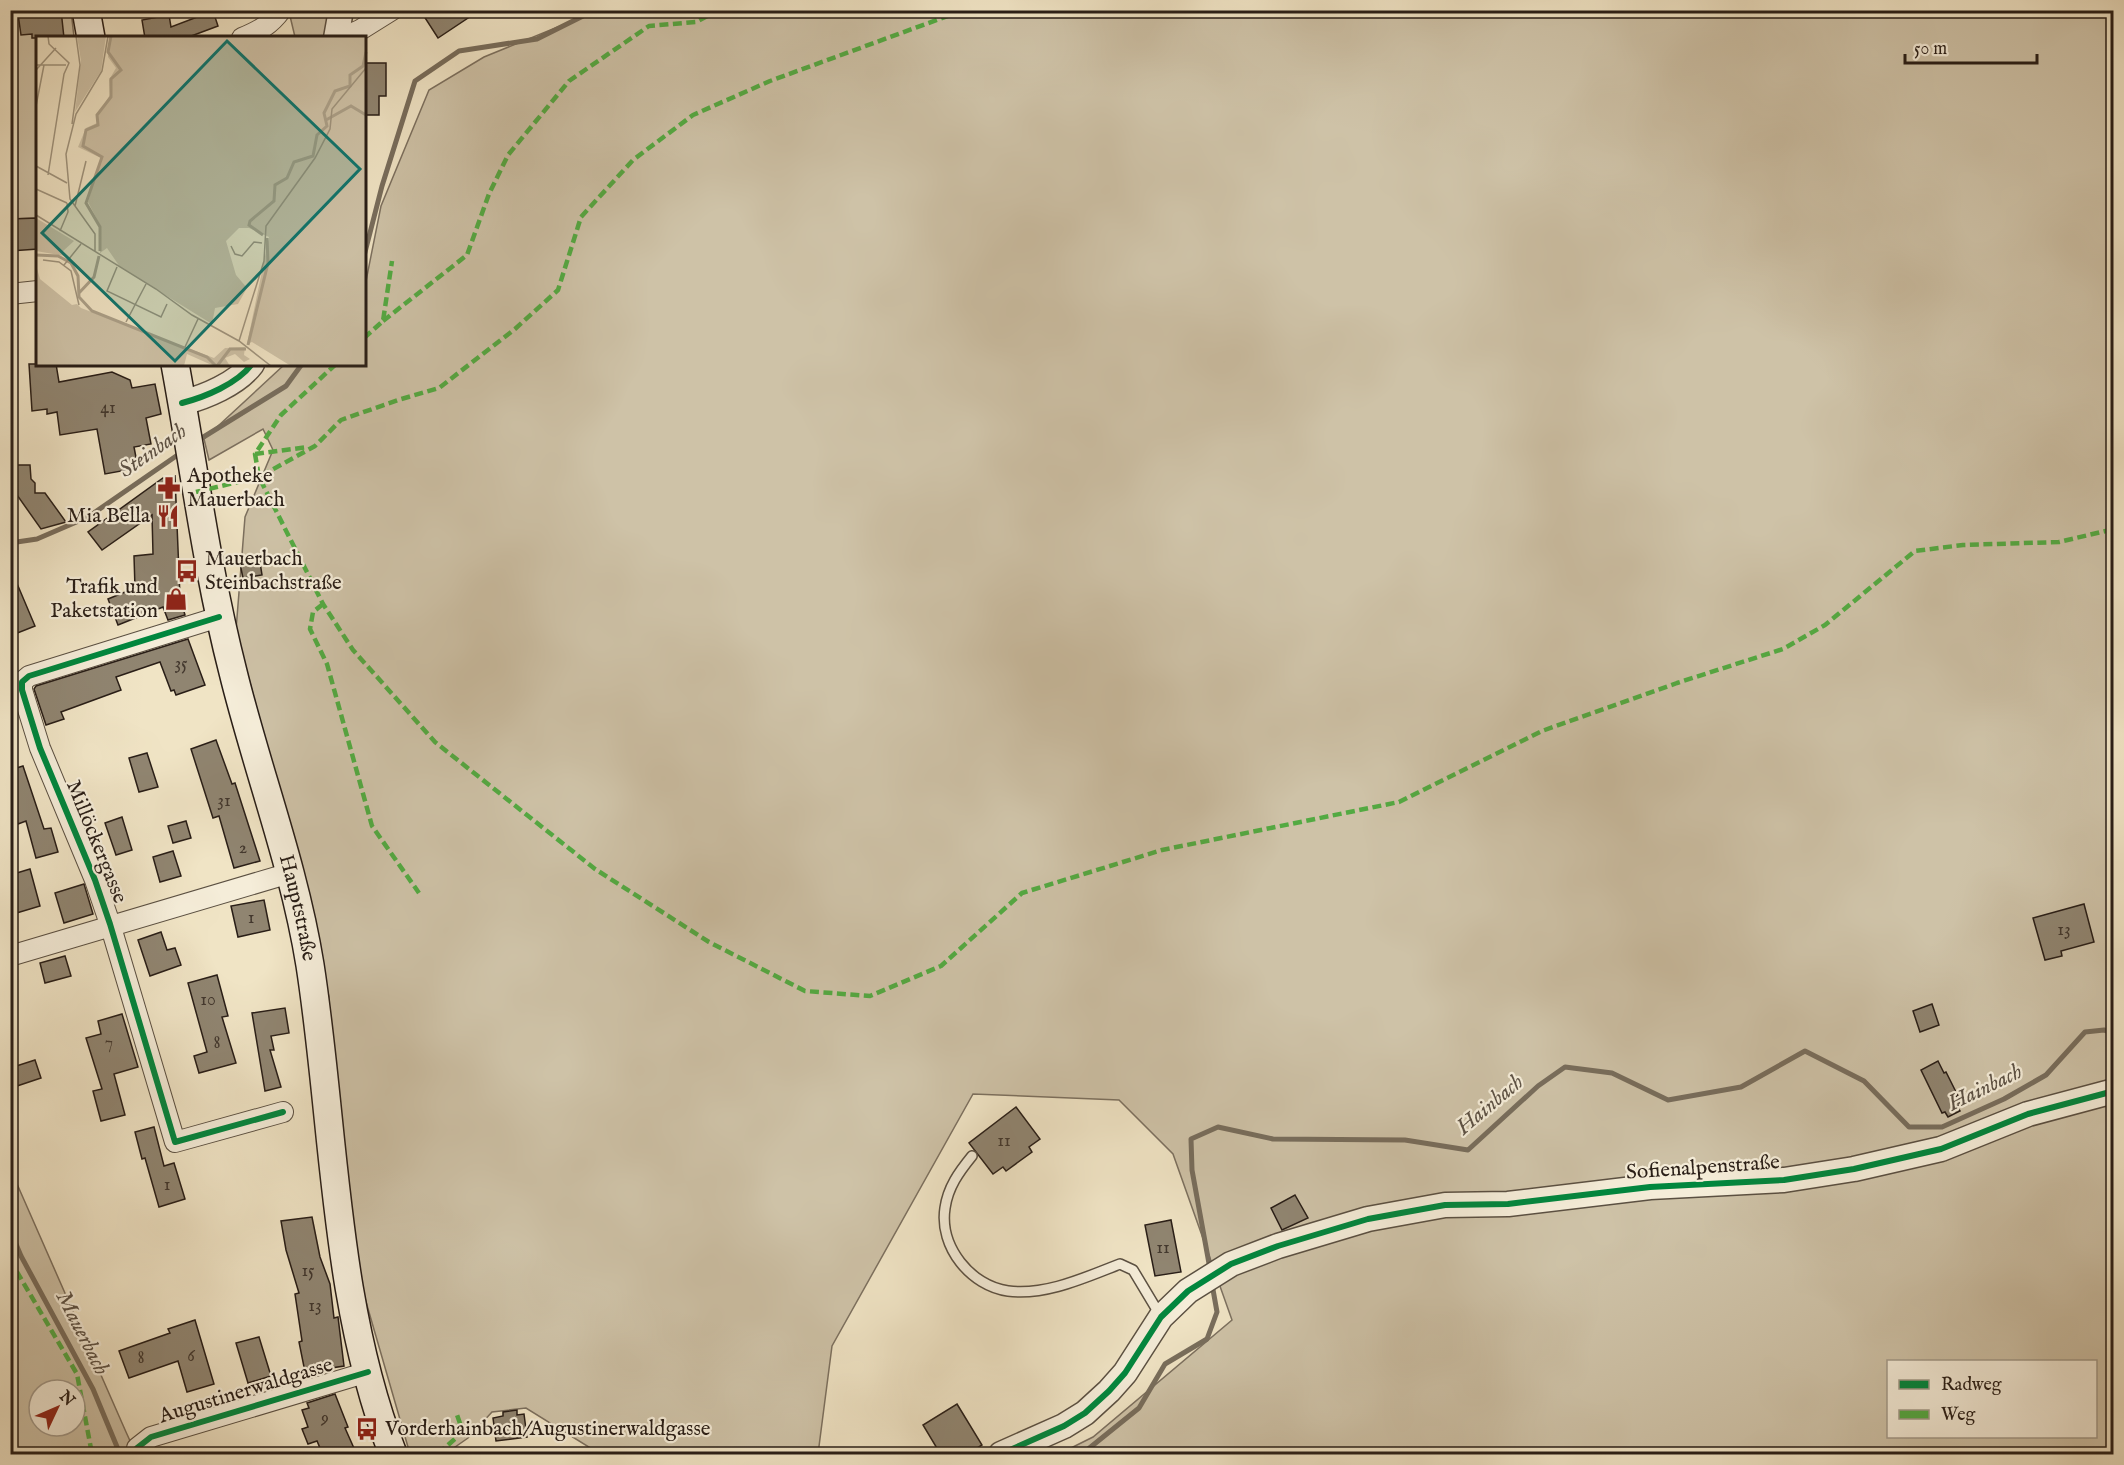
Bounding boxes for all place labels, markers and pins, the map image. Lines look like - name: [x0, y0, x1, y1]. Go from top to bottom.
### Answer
- place label: Apotheke Mauerbach: [186, 463, 285, 514]
- pharmacy icon: Apotheke Mauerbach: [156, 475, 182, 501]
- place label: Mia Bella: [67, 503, 151, 530]
- restaurant icon: Mia Bella: [155, 503, 181, 529]
- place label: Mauerbach Steinbachstraße: [205, 546, 342, 597]
- bus stop icon: Mauerbach Steinbachstraße: [174, 558, 200, 584]
- place label: Trafik und Paketstation: [50, 574, 159, 625]
- shop icon: Trafik und Paketstation: [163, 586, 189, 612]
- bus stop icon: Vorderhainbach/Augustinerwaldgasse: [354, 1416, 380, 1442]
- place label: Vorderhainbach/Augustinerwaldgasse: [384, 1416, 711, 1443]

